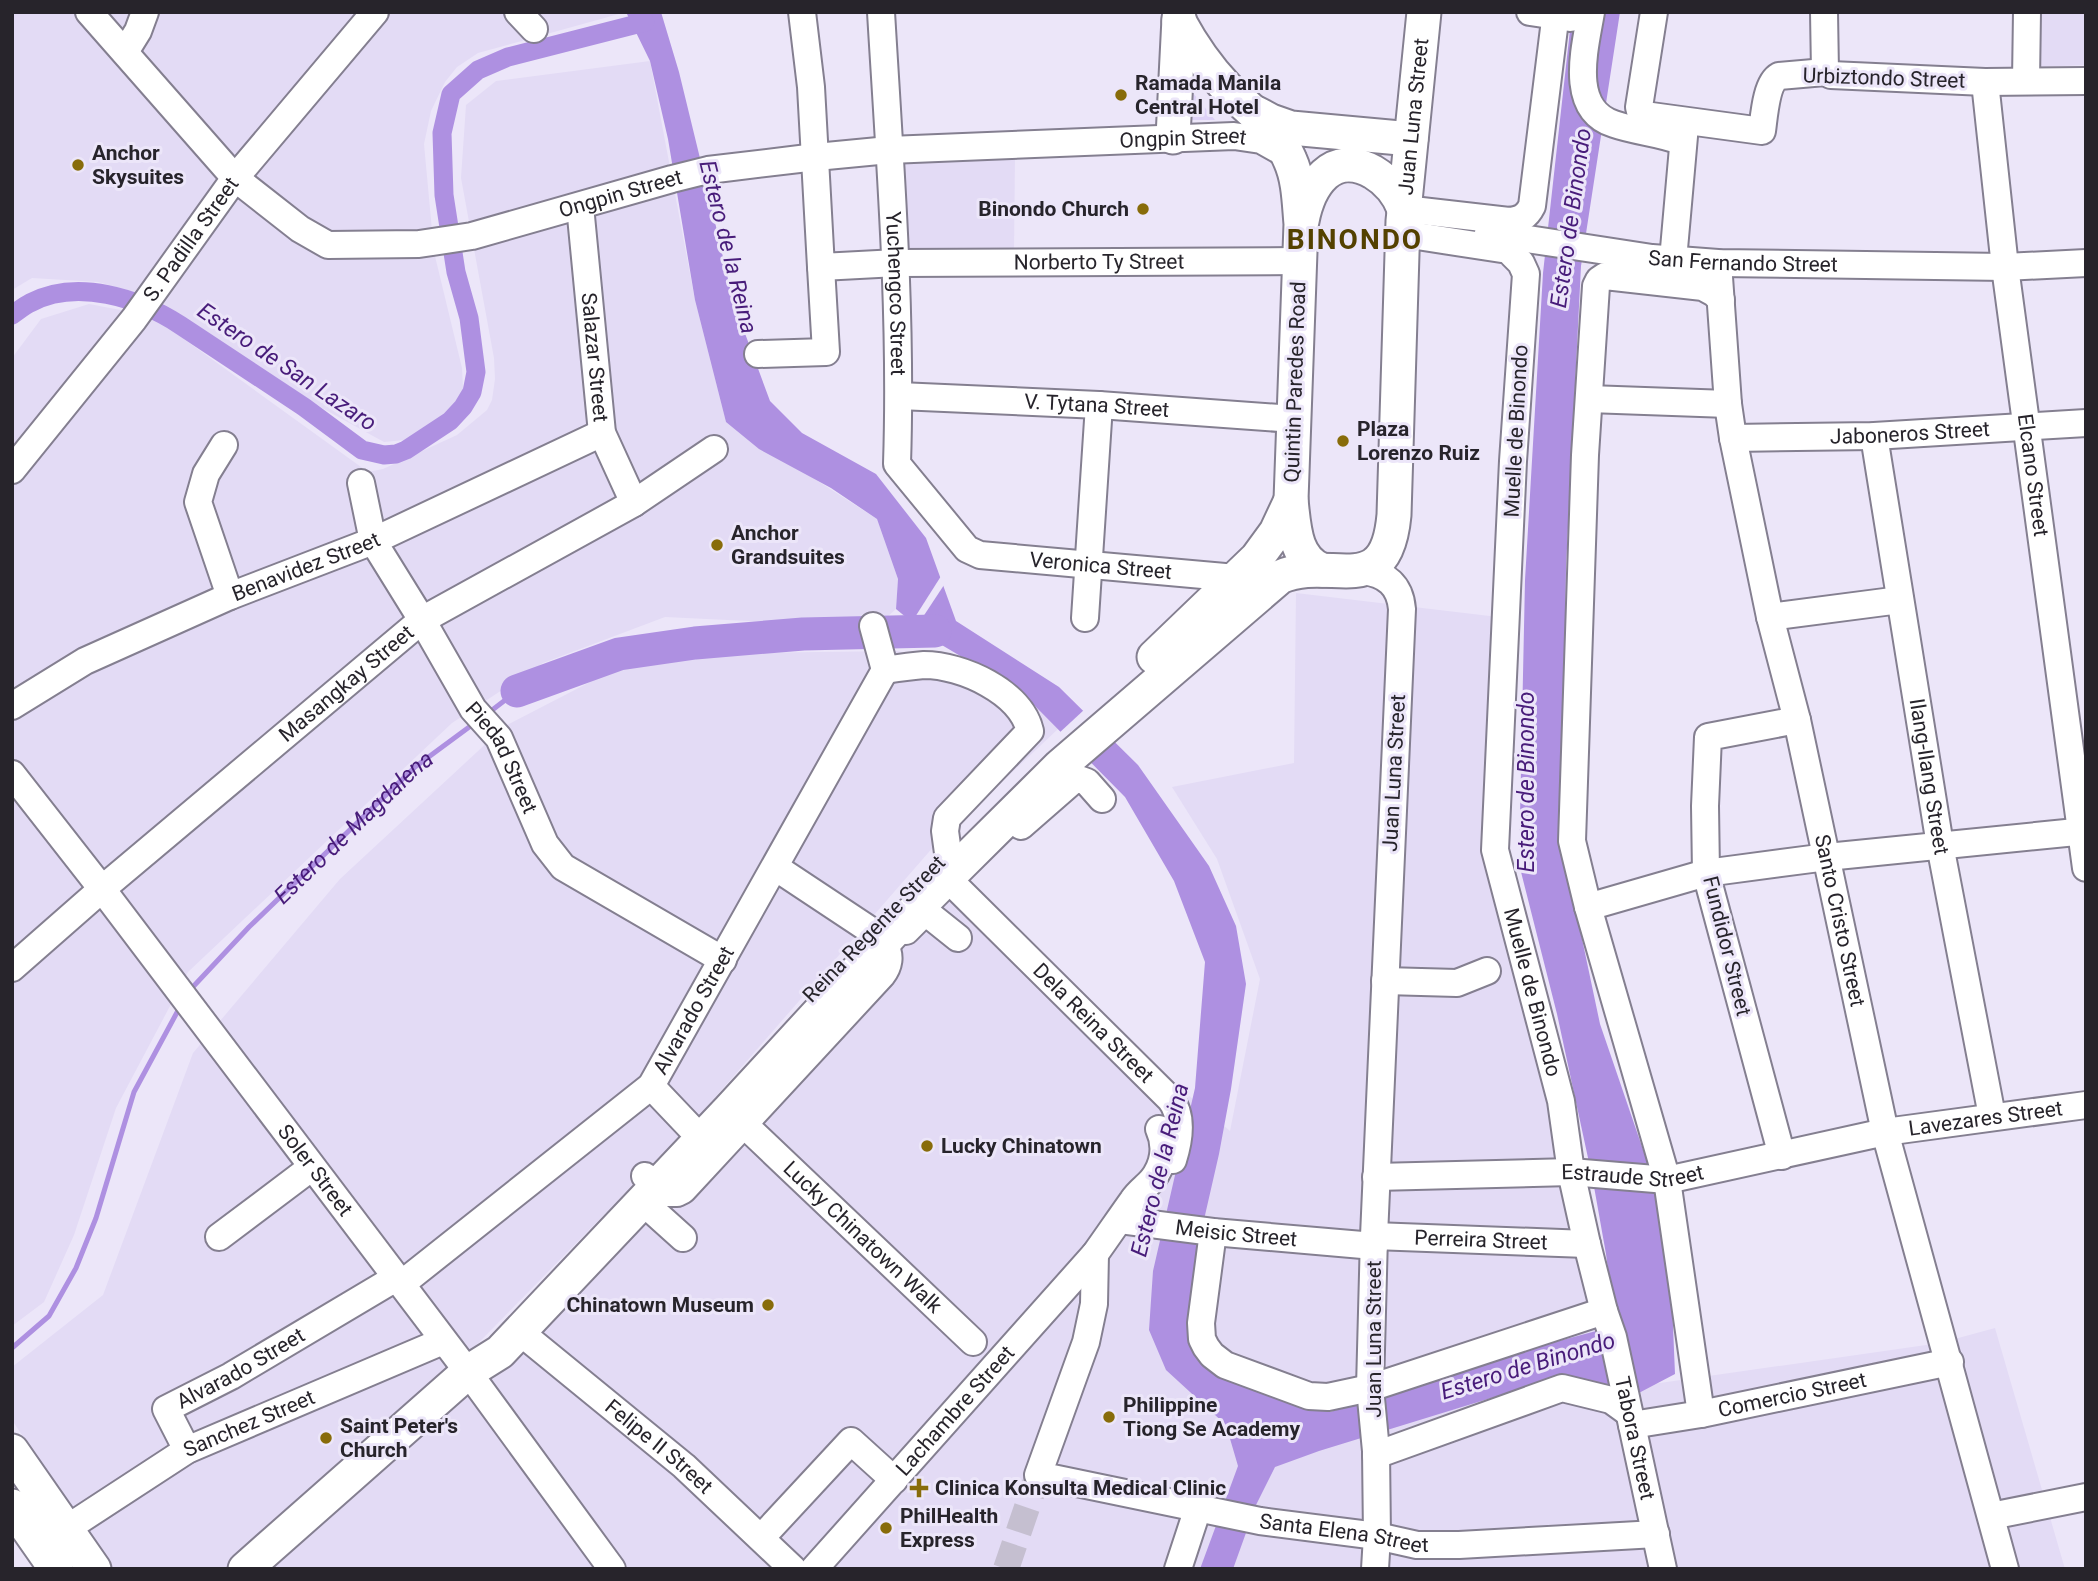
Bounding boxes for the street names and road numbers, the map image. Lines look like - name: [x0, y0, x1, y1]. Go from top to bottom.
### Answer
- street label: Juan Luna Street: [1394, 37, 1433, 196]
- street label: Urbiztondo Street: [1802, 63, 1966, 93]
- street label: Ongpin Street: [1119, 123, 1248, 153]
- street label: Ongpin Street: [556, 165, 685, 223]
- street label: S. Padilla Street: [138, 173, 244, 306]
- street label: Yuchengco Street: [881, 211, 910, 376]
- street label: San Fernando Street: [1647, 246, 1838, 277]
- street label: Norberto Ty Street: [1014, 250, 1185, 274]
- street label: Quintin Paredes Road: [1279, 281, 1311, 483]
- street label: Salazar Street: [576, 291, 613, 423]
- street label: Muelle de Binondo: [1499, 344, 1533, 518]
- street label: V. Tytana Street: [1024, 390, 1170, 422]
- street label: Elcano Street: [2013, 412, 2053, 538]
- street label: Jaboneros Street: [1830, 417, 1991, 449]
- street label: Benavidez Street: [229, 527, 384, 606]
- street label: Veronica Street: [1028, 547, 1173, 584]
- street label: Masangkay Street: [274, 620, 418, 747]
- street label: Juan Luna Street: [1378, 694, 1410, 852]
- street label: Piedad Street: [460, 697, 542, 817]
- street label: Ilang-Ilang Street: [1905, 697, 1954, 857]
- street label: Santo Cristo Street: [1810, 832, 1870, 1009]
- street label: Reina Regente Street: [798, 851, 950, 1007]
- street label: Fundidor Street: [1698, 874, 1756, 1018]
- street label: Muelle de Binondo: [1499, 906, 1566, 1079]
- street label: Alvarado Street: [648, 942, 739, 1078]
- street label: Dela Reina Street: [1028, 958, 1159, 1088]
- street label: Lavezares Street: [1907, 1096, 2064, 1141]
- street label: Soler Street: [273, 1120, 358, 1221]
- street label: Lucky Chinatown Walk: [778, 1156, 947, 1318]
- street label: Estraude Street: [1561, 1160, 1706, 1192]
- street label: Meisic Street: [1174, 1215, 1298, 1251]
- street label: Perreira Street: [1414, 1226, 1548, 1255]
- street label: Juan Luna Street: [1362, 1260, 1386, 1418]
- street label: Alvarado Street: [173, 1323, 309, 1414]
- street label: Lachambre Street: [891, 1341, 1019, 1481]
- street label: Comercio Street: [1716, 1368, 1869, 1422]
- street label: Tabora Street: [1610, 1374, 1660, 1502]
- street label: Sanchez Street: [180, 1385, 318, 1462]
- street label: Felipe II Street: [600, 1395, 718, 1499]
- street label: Santa Elena Street: [1258, 1509, 1429, 1558]

